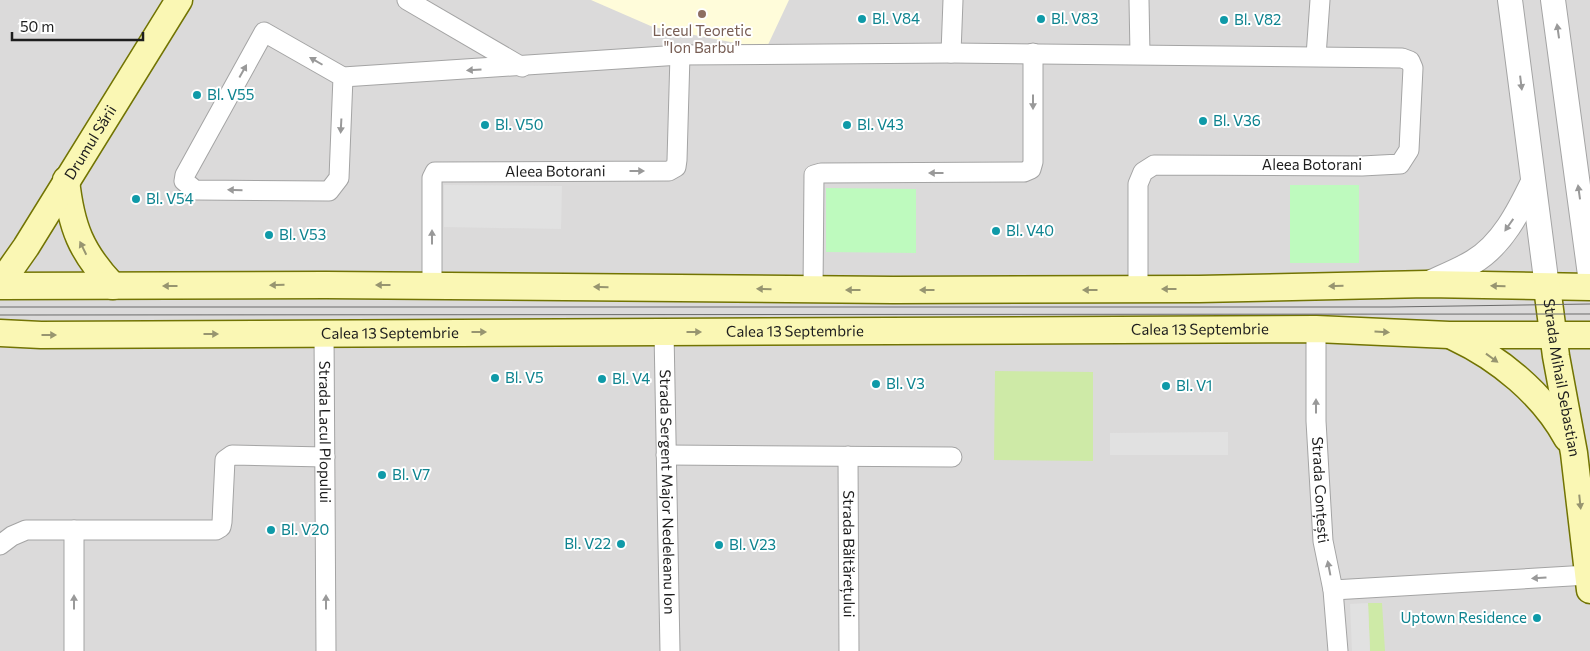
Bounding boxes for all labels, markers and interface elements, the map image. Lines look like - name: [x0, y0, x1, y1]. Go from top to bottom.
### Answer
- marker: Liceul Teoretic "Ion Barbu": [696, 8, 708, 20]
- place label: Bl. V84: [872, 9, 920, 27]
- place label: Bl. V83: [1051, 9, 1099, 27]
- scale bar: [12, 10, 144, 42]
- place label: Bl. V82: [1234, 10, 1281, 28]
- marker: Bl. V84: [856, 13, 868, 25]
- marker: Bl. V83: [1035, 13, 1047, 25]
- marker: Bl. V82: [1218, 14, 1230, 26]
- text: 50 m: [20, 17, 54, 35]
- place label: Liceul Teoretic "Ion Barbu": [652, 21, 752, 56]
- one-way arrow: [1553, 22, 1561, 38]
- one-way arrow: [309, 57, 322, 66]
- one-way arrow: [238, 64, 247, 77]
- one-way arrow: [465, 66, 481, 74]
- one-way arrow: [1517, 75, 1525, 91]
- place label: Bl. V55: [207, 85, 254, 103]
- marker: Bl. V55: [191, 89, 203, 101]
- one-way arrow: [1029, 94, 1037, 110]
- street label: Drumul Sării: [60, 102, 120, 183]
- place label: Bl. V36: [1213, 111, 1261, 129]
- place label: Bl. V50: [495, 115, 544, 133]
- place label: Bl. V43: [857, 115, 904, 133]
- marker: Bl. V36: [1197, 115, 1209, 127]
- one-way arrow: [337, 118, 345, 134]
- marker: Bl. V50: [479, 119, 491, 131]
- marker: Bl. V43: [841, 119, 853, 131]
- street label: Aleea Botorani: [1262, 155, 1362, 173]
- street label: Aleea Botorani: [505, 161, 606, 180]
- one-way arrow: [629, 167, 645, 175]
- one-way arrow: [928, 169, 944, 177]
- one-way arrow: [1575, 183, 1583, 199]
- one-way arrow: [227, 186, 243, 194]
- place label: Bl. V54: [146, 189, 194, 207]
- marker: Bl. V54: [130, 193, 142, 205]
- one-way arrow: [1504, 218, 1514, 232]
- place label: Bl. V40: [1006, 221, 1054, 239]
- place label: Bl. V53: [279, 225, 326, 243]
- marker: Bl. V40: [990, 225, 1002, 237]
- one-way arrow: [428, 228, 436, 244]
- marker: Bl. V53: [263, 229, 275, 241]
- one-way arrow: [79, 241, 87, 255]
- one-way arrow: [269, 281, 285, 289]
- one-way arrow: [375, 281, 391, 289]
- one-way arrow: [1490, 281, 1506, 289]
- one-way arrow: [161, 282, 177, 290]
- one-way arrow: [1327, 282, 1343, 290]
- one-way arrow: [593, 283, 609, 291]
- one-way arrow: [756, 285, 772, 293]
- one-way arrow: [1161, 285, 1177, 293]
- one-way arrow: [844, 286, 860, 294]
- one-way arrow: [919, 286, 935, 294]
- one-way arrow: [1081, 286, 1097, 294]
- street label: Strada Mihail Sebastian: [1541, 298, 1585, 458]
- street label: Calea 13 Septembrie: [1131, 319, 1269, 338]
- street label: Calea 13 Septembrie: [726, 321, 864, 340]
- street label: Calea 13 Septembrie: [321, 323, 459, 342]
- one-way arrow: [471, 328, 487, 336]
- one-way arrow: [686, 328, 702, 336]
- one-way arrow: [1374, 328, 1390, 336]
- one-way arrow: [203, 330, 219, 338]
- one-way arrow: [41, 331, 57, 339]
- one-way arrow: [1485, 353, 1499, 363]
- street label: Strada Lacul Plopului: [316, 361, 335, 503]
- place label: Bl. V5: [505, 368, 544, 386]
- place label: Bl. V4: [612, 369, 650, 387]
- street label: Strada Sergent Major Nedeleanu Ion: [657, 369, 679, 615]
- marker: Bl. V5: [489, 372, 501, 384]
- marker: Bl. V4: [596, 373, 608, 385]
- place label: Bl. V3: [886, 374, 925, 392]
- place label: Bl. V1: [1176, 376, 1213, 394]
- marker: Bl. V3: [870, 378, 882, 390]
- marker: Bl. V1: [1160, 380, 1172, 392]
- one-way arrow: [1312, 398, 1320, 414]
- street label: Strada Conțești: [1309, 436, 1333, 545]
- place label: Bl. V7: [392, 465, 430, 483]
- marker: Bl. V7: [376, 469, 388, 481]
- street label: Strada Băltărețului: [839, 490, 859, 618]
- one-way arrow: [1576, 494, 1584, 510]
- place label: Bl. V20: [281, 520, 329, 538]
- marker: Bl. V20: [265, 524, 277, 536]
- place label: Bl. V22: [564, 534, 611, 552]
- place label: Bl. V23: [729, 535, 776, 553]
- marker: Bl. V22: [615, 538, 627, 550]
- marker: Bl. V23: [713, 539, 725, 551]
- one-way arrow: [1324, 559, 1332, 575]
- one-way arrow: [1531, 574, 1547, 582]
- one-way arrow: [70, 594, 78, 610]
- one-way arrow: [322, 594, 330, 610]
- place label: Uptown Residence: [1400, 608, 1527, 626]
- marker: Uptown Residence: [1531, 612, 1543, 624]

